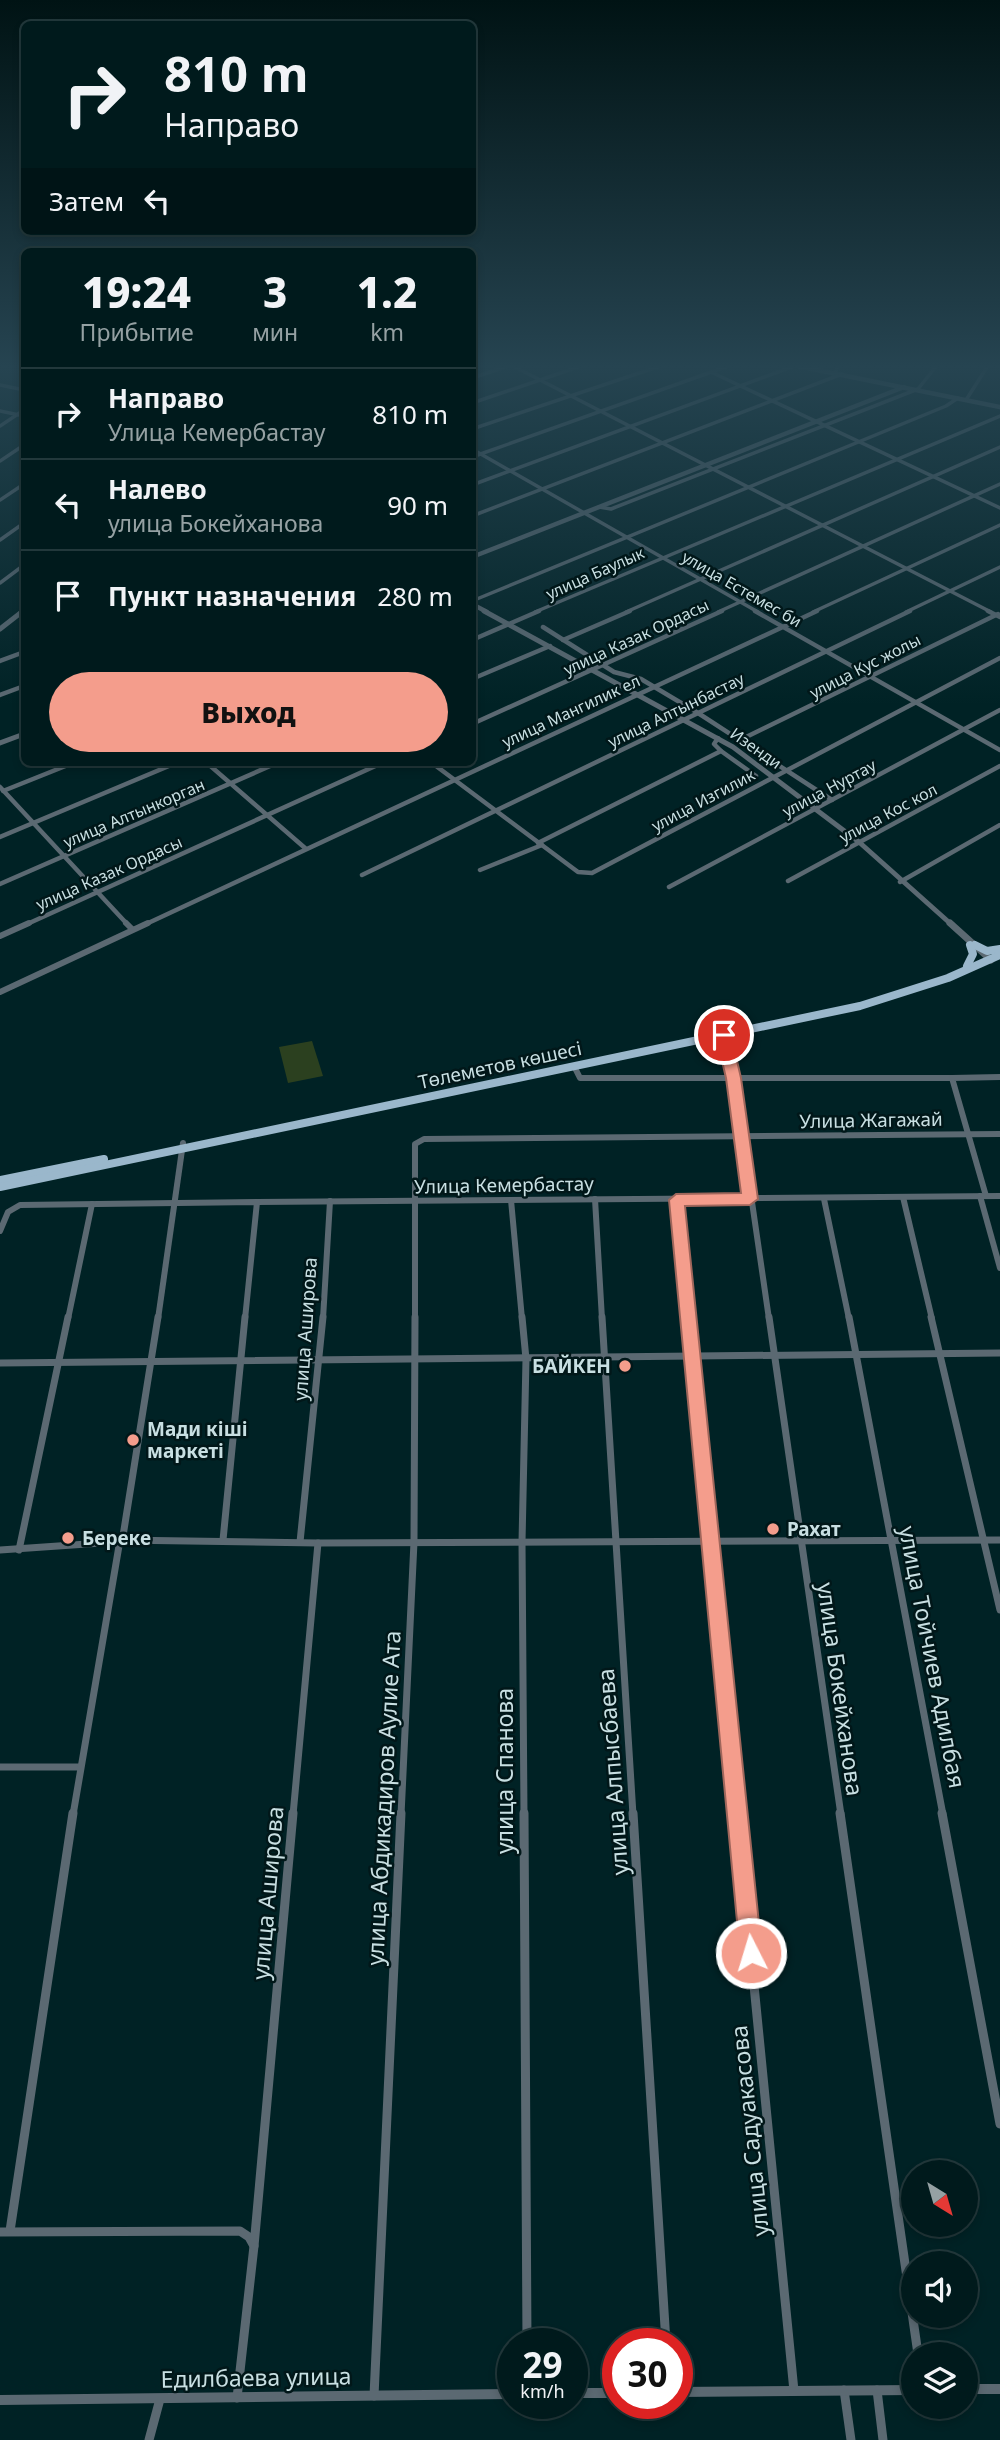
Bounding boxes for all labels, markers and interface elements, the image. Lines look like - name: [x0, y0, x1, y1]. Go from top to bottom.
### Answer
- text: 810 m: [164, 40, 309, 106]
- icon: right: [49, 49, 140, 140]
- text: Направо: [164, 103, 299, 146]
- icon: left: [138, 182, 176, 220]
- text: Затем: [49, 183, 124, 219]
- text: 19:24: [82, 263, 191, 320]
- text: 3: [263, 263, 287, 320]
- text: 1.2: [357, 263, 417, 320]
- text: Прибытие: [80, 316, 194, 348]
- text: мин: [252, 316, 298, 348]
- text: km: [370, 316, 404, 348]
- text: Направо: [108, 380, 224, 416]
- icon: right: [49, 395, 87, 433]
- text: 810 m: [372, 396, 448, 432]
- text: Улица Кемербастау: [108, 416, 325, 448]
- text: Налево: [108, 471, 207, 507]
- icon: left: [49, 486, 87, 524]
- text: 90 m: [387, 487, 448, 523]
- text: улица Бокейханова: [108, 507, 323, 539]
- street label: улица Баулык: [542, 541, 648, 604]
- street label: улица Естемес би: [678, 546, 806, 632]
- icon: arrive: [49, 577, 87, 615]
- text: Пункт назначения: [108, 578, 356, 614]
- text: 280 m: [377, 578, 453, 614]
- street label: улица Казак Ордасы: [560, 594, 712, 680]
- street label: улица Кус жолы: [806, 629, 924, 703]
- street label: улица Алтынбастау: [604, 667, 749, 753]
- street label: улица Мангилик ел: [498, 669, 644, 753]
- button: Выход: [49, 672, 448, 752]
- street label: Изенди: [726, 722, 786, 774]
- street label: улица Нуртау: [778, 754, 881, 822]
- street label: улица Изгилик: [647, 763, 759, 837]
- street label: улица Алтынкорган: [60, 773, 208, 853]
- street label: улица Кос кол: [835, 778, 941, 848]
- street label: улица Казак Ордасы: [32, 831, 186, 915]
- pin: [694, 1005, 754, 1065]
- icon: arrive: [705, 1016, 743, 1054]
- street label: Төлеметов көшесі: [416, 1035, 584, 1095]
- street label: Улица Жагажай: [799, 1106, 943, 1134]
- street label: Улица Кемербастау: [414, 1170, 594, 1200]
- street label: улица Аширова: [287, 1256, 323, 1402]
- place label: БАЙКЕН: [532, 1353, 611, 1379]
- marker: БАЙКЕН: [617, 1358, 633, 1374]
- place label: Мади кіші маркеті: [147, 1416, 248, 1464]
- marker: Мади кіші маркеті: [125, 1432, 141, 1448]
- place label: Рахат: [787, 1516, 841, 1542]
- marker: Рахат: [765, 1521, 781, 1537]
- street label: улица Тойчиев Адилбая: [892, 1523, 974, 1791]
- place label: Береке: [82, 1525, 151, 1551]
- marker: Береке: [60, 1530, 76, 1546]
- street label: улица Бокейханова: [810, 1580, 872, 1798]
- street label: улица Абдикадиров Аулие Ата: [358, 1630, 408, 1966]
- street label: улица Алпысбаева: [589, 1668, 635, 1876]
- street label: улица Спанова: [488, 1688, 520, 1854]
- street label: улица Аширова: [243, 1805, 291, 1981]
- position arrow: [714, 1916, 788, 1990]
- street label: улица Садуакасова: [722, 2024, 776, 2238]
- north arrow: [901, 2160, 978, 2236]
- map controls: [901, 2160, 978, 2419]
- button: sound: [901, 2251, 978, 2328]
- speed limit sign: 30: [602, 2328, 693, 2419]
- text: 29: [522, 2341, 563, 2388]
- button: layers: [901, 2342, 978, 2419]
- street label: Едилбаева улица: [160, 2359, 352, 2395]
- text: km/h: [520, 2379, 565, 2403]

